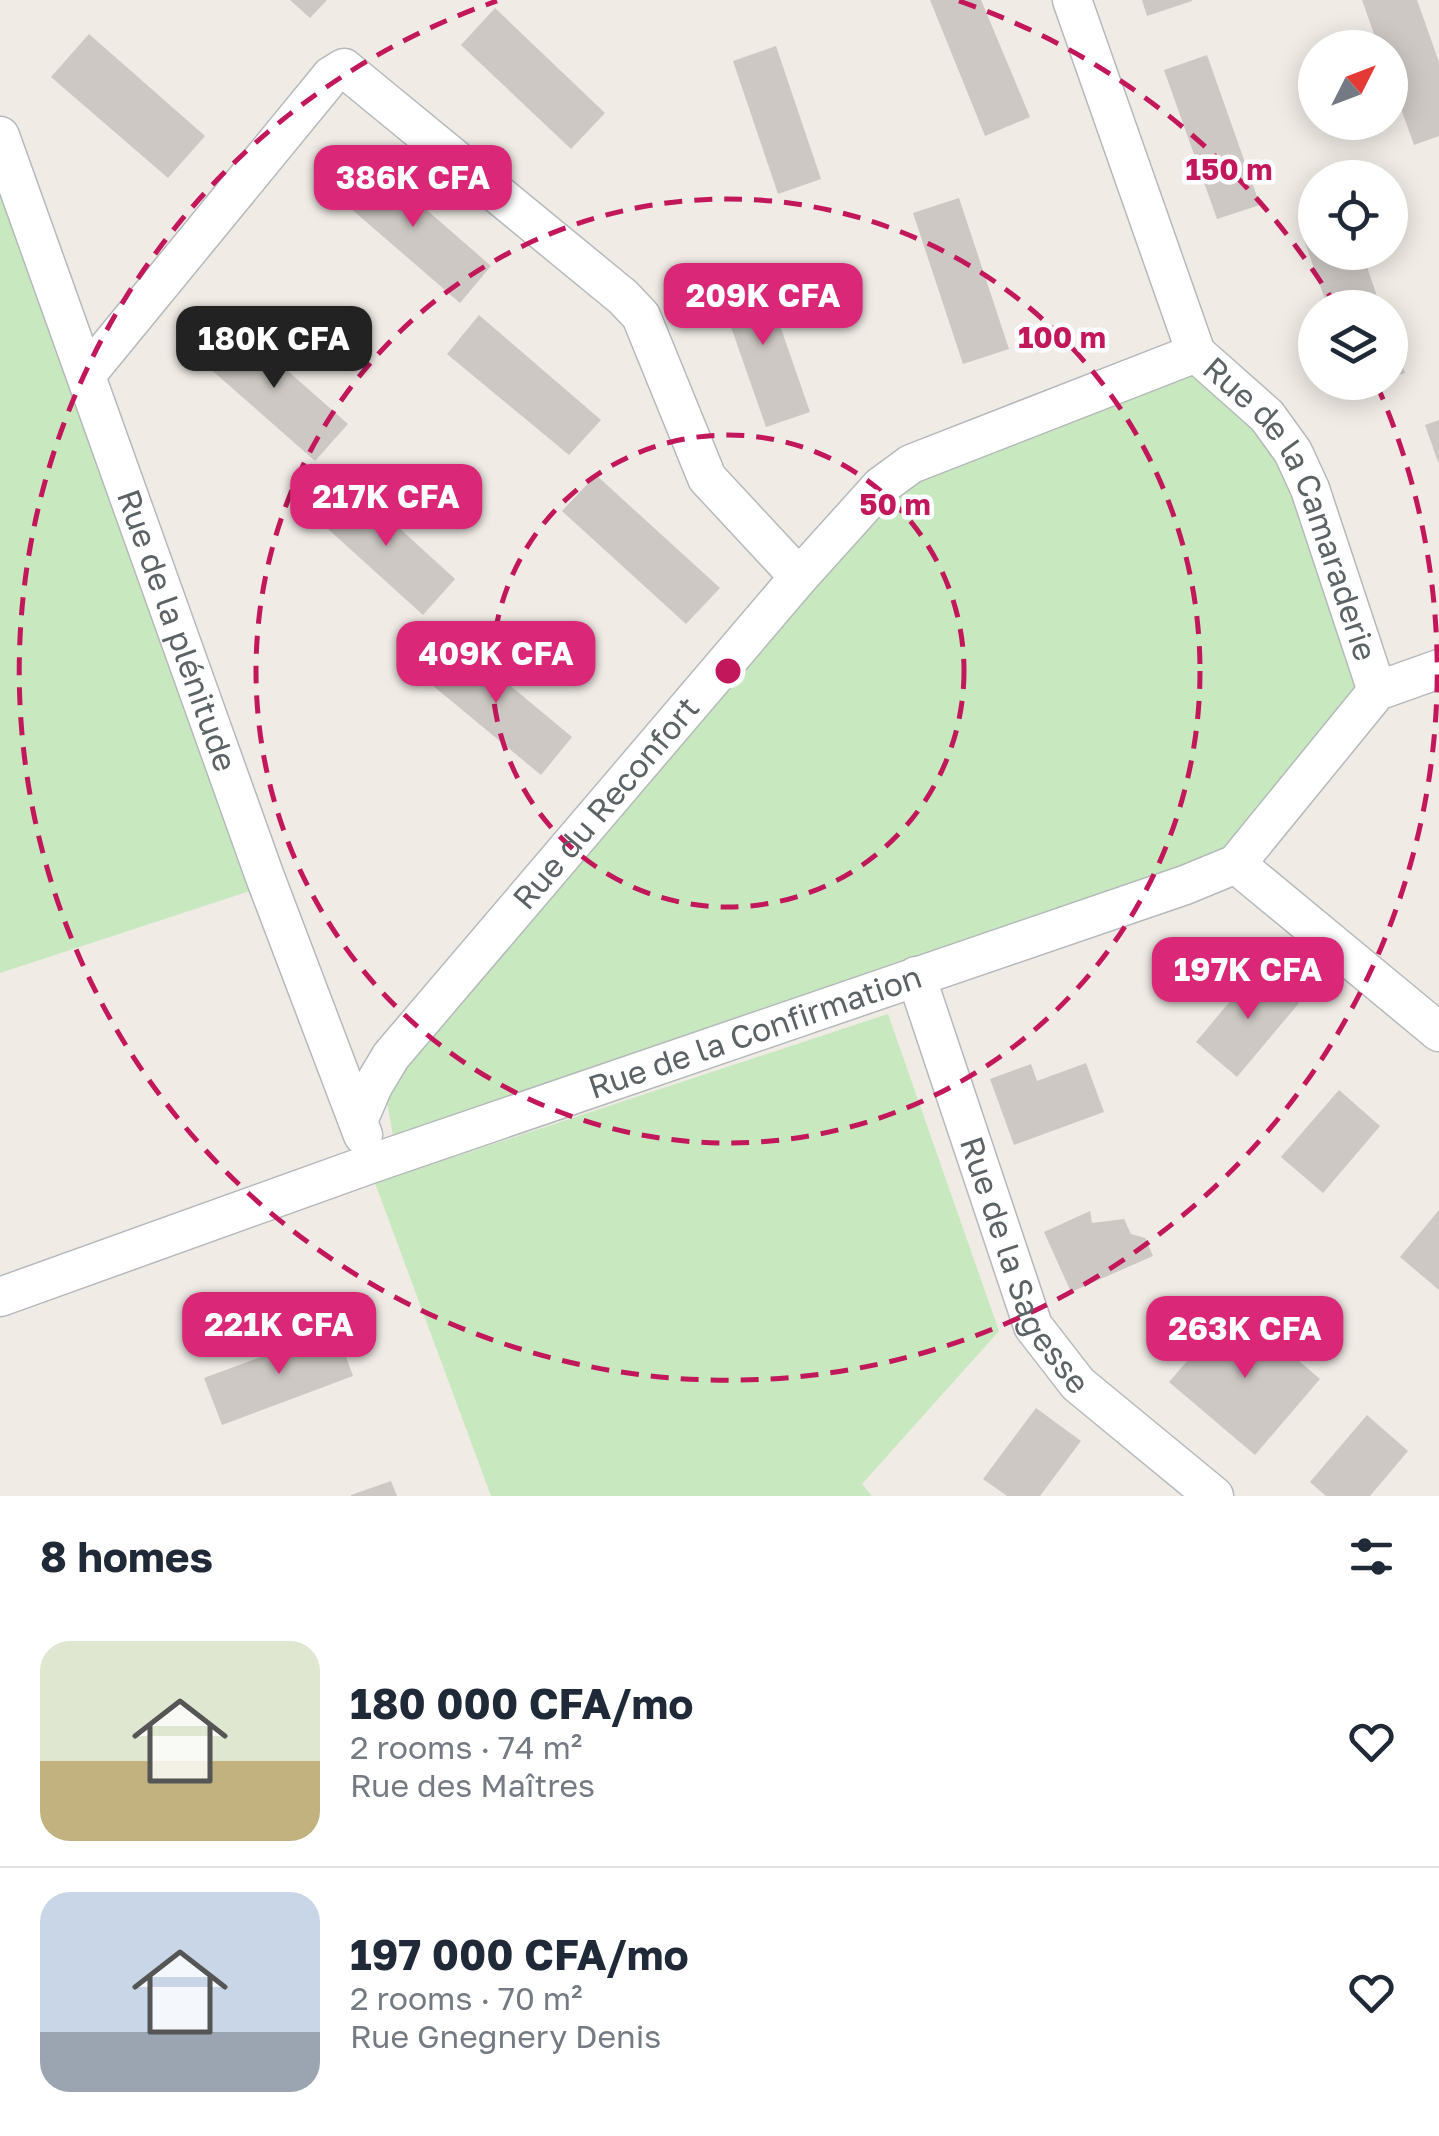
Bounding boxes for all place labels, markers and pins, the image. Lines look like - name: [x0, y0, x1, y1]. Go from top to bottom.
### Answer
- pin: 386K CFA: [310, 145, 516, 230]
- pin: 209K CFA: [660, 263, 866, 348]
- pin: 180K CFA: [171, 306, 377, 391]
- pin: 217K CFA: [283, 464, 489, 549]
- pin: 409K CFA: [393, 621, 599, 706]
- centre of rings: [710, 653, 746, 689]
- pin: 197K CFA: [1145, 937, 1351, 1022]
- pin: 221K CFA: [176, 1292, 382, 1377]
- pin: 263K CFA: [1142, 1296, 1348, 1381]

